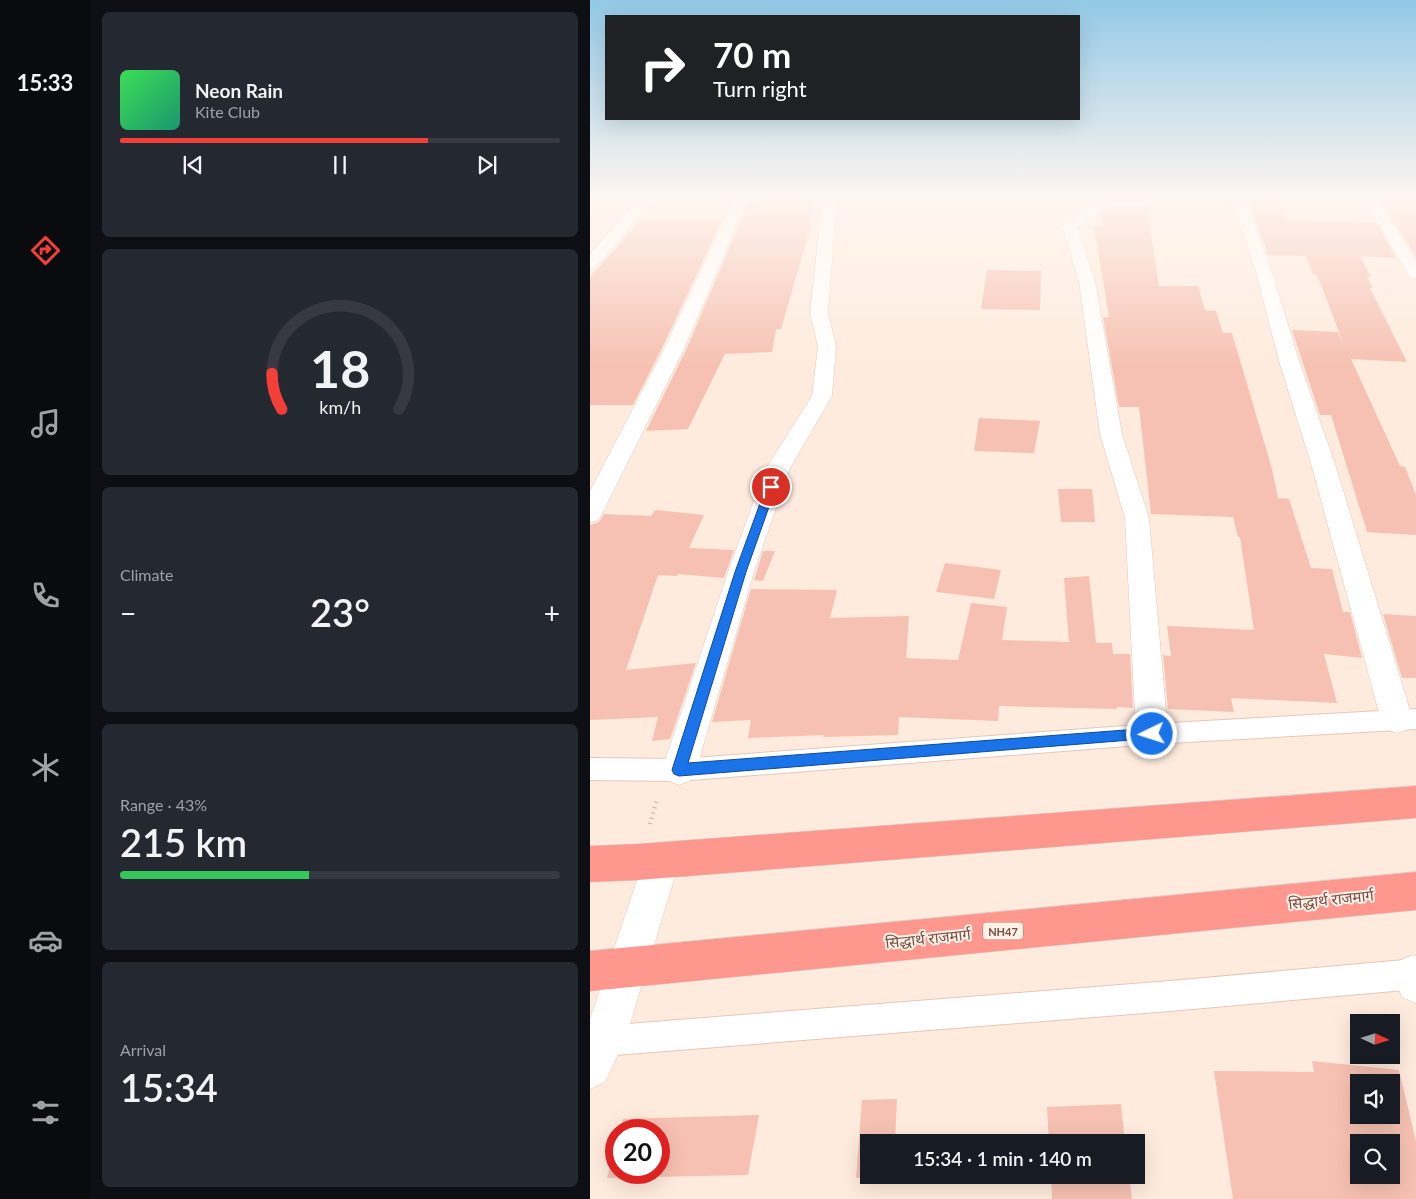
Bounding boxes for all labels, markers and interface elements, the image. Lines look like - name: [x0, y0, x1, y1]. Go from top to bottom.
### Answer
- text: 70 m: [713, 33, 791, 75]
- icon: right: [630, 35, 695, 100]
- text: 15:33: [17, 69, 73, 96]
- text: Turn right: [713, 75, 807, 102]
- text: Neon Rain: [195, 79, 283, 102]
- text: Kite Club: [195, 102, 260, 121]
- icon: previous: [179, 151, 207, 179]
- icon: pause: [326, 151, 354, 179]
- icon: next: [473, 151, 501, 179]
- icon: directions: [28, 233, 63, 268]
- text: 18: [310, 337, 370, 399]
- text: km/h: [319, 396, 361, 418]
- icon: music: [28, 406, 63, 441]
- pin: [750, 466, 792, 508]
- icon: arrive: [757, 473, 785, 501]
- text: Climate: [120, 565, 173, 584]
- icon: phone: [28, 578, 63, 613]
- text: 23°: [310, 589, 370, 635]
- text: −: [120, 596, 136, 630]
- text: +: [544, 596, 560, 630]
- position arrow: [1125, 707, 1177, 759]
- icon: climate: [28, 750, 63, 785]
- text: Range · 43%: [120, 795, 207, 814]
- text: 215 km: [120, 819, 247, 865]
- street label: सिद्धार्थ राजमार्ग: [1287, 885, 1376, 912]
- road number: NH47: [983, 922, 1023, 939]
- icon: car: [28, 923, 63, 958]
- street label: सिद्धार्थ राजमार्ग: [884, 924, 973, 951]
- north arrow: [1350, 1014, 1400, 1064]
- map controls: [1350, 1014, 1400, 1184]
- text: Arrival: [120, 1040, 166, 1059]
- text: 15:34: [120, 1064, 218, 1110]
- button: sound: [1350, 1074, 1400, 1124]
- icon: filters: [28, 1095, 63, 1130]
- speed limit sign: 20: [605, 1119, 670, 1184]
- button: search: [1350, 1134, 1400, 1184]
- text: 15:34 · 1 min · 140 m: [913, 1147, 1092, 1170]

